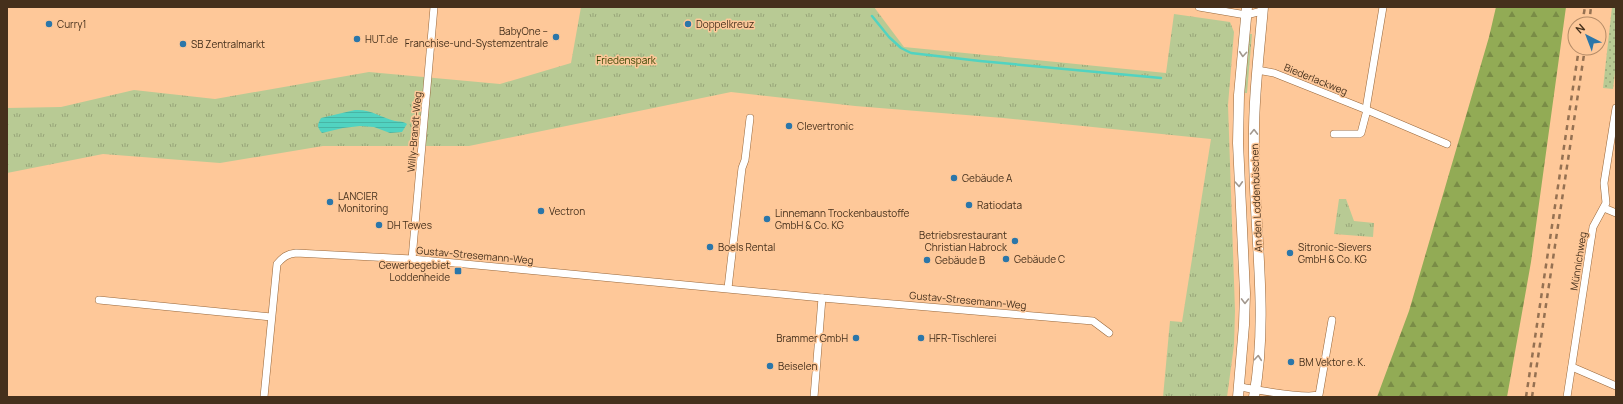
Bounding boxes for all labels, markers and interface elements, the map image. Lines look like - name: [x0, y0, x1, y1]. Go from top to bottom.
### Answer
- north arrow: [1567, 16, 1607, 56]
- place label: Curry1: [57, 17, 86, 31]
- place label: Doppelkreuz: [696, 17, 754, 31]
- marker: Curry1: [44, 19, 54, 29]
- marker: Doppelkreuz: [683, 19, 693, 29]
- text: N: [1572, 20, 1588, 36]
- place label: BabyOne – Franchise-und-Systemzentrale: [405, 24, 548, 50]
- place label: HUT.de: [365, 32, 398, 46]
- marker: BabyOne – Franchise-und-Systemzentrale: [551, 32, 561, 42]
- marker: HUT.de: [352, 34, 362, 44]
- place label: SB Zentralmarkt: [191, 37, 265, 51]
- marker: SB Zentralmarkt: [178, 39, 188, 49]
- one-way arrow: [1239, 51, 1248, 57]
- park label: Friedenspark: [596, 53, 657, 67]
- street label: Biederlackweg: [1282, 60, 1350, 98]
- street label: Willy-Brandt-Weg: [404, 91, 425, 173]
- place label: Clevertronic: [797, 119, 854, 133]
- marker: Clevertronic: [784, 121, 794, 131]
- one-way arrow: [1250, 129, 1258, 135]
- street label: An den Loddenbüschen: [1247, 143, 1265, 253]
- place label: Gebäude A: [962, 171, 1013, 185]
- marker: Gebäude A: [949, 173, 959, 183]
- one-way arrow: [1235, 181, 1244, 187]
- place label: LANCIER Monitoring: [338, 189, 388, 215]
- marker: LANCIER Monitoring: [325, 197, 335, 207]
- place label: Ratiodata: [977, 198, 1022, 212]
- marker: Ratiodata: [964, 200, 974, 210]
- place label: Vectron: [549, 204, 585, 218]
- marker: Vectron: [536, 206, 546, 216]
- place label: Linnemann Trockenbaustoffe GmbH & Co. KG: [775, 206, 910, 232]
- marker: Linnemann Trockenbaustoffe GmbH & Co. KG: [762, 214, 772, 224]
- place label: DH Tewes: [387, 218, 432, 232]
- marker: DH Tewes: [374, 220, 384, 230]
- place label: Betriebsrestaurant Christian Habrock: [919, 228, 1008, 254]
- street label: Münnichweg: [1566, 231, 1590, 291]
- marker: Betriebsrestaurant Christian Habrock: [1010, 236, 1020, 246]
- place label: Boels Rental: [718, 240, 775, 254]
- place label: Sitronic-Sievers GmbH & Co. KG: [1298, 240, 1371, 266]
- marker: Boels Rental: [705, 242, 715, 252]
- street label: Gustav-Stresemann-Weg: [416, 243, 534, 267]
- marker: Sitronic-Sievers GmbH & Co. KG: [1285, 248, 1295, 258]
- place label: Gebäude C: [1014, 252, 1065, 266]
- place label: Gebäude B: [935, 253, 985, 267]
- marker: Gebäude C: [1001, 254, 1011, 264]
- marker: Gebäude B: [922, 255, 932, 265]
- place label: Gewerbegebiet Loddenheide: [379, 258, 450, 284]
- marker: Gewerbegebiet Loddenheide: [453, 266, 463, 276]
- street label: Gustav-Stresemann-Weg: [909, 288, 1027, 312]
- one-way arrow: [1240, 298, 1249, 304]
- place label: Brammer GmbH: [776, 331, 848, 345]
- place label: HFR-Tischlerei: [929, 331, 996, 345]
- marker: Brammer GmbH: [851, 333, 861, 343]
- marker: HFR-Tischlerei: [916, 333, 926, 343]
- one-way arrow: [1254, 355, 1263, 361]
- place label: BM Vektor e. K.: [1299, 355, 1366, 369]
- marker: BM Vektor e. K.: [1286, 357, 1296, 367]
- place label: Beiselen: [778, 359, 817, 373]
- marker: Beiselen: [765, 361, 775, 371]

